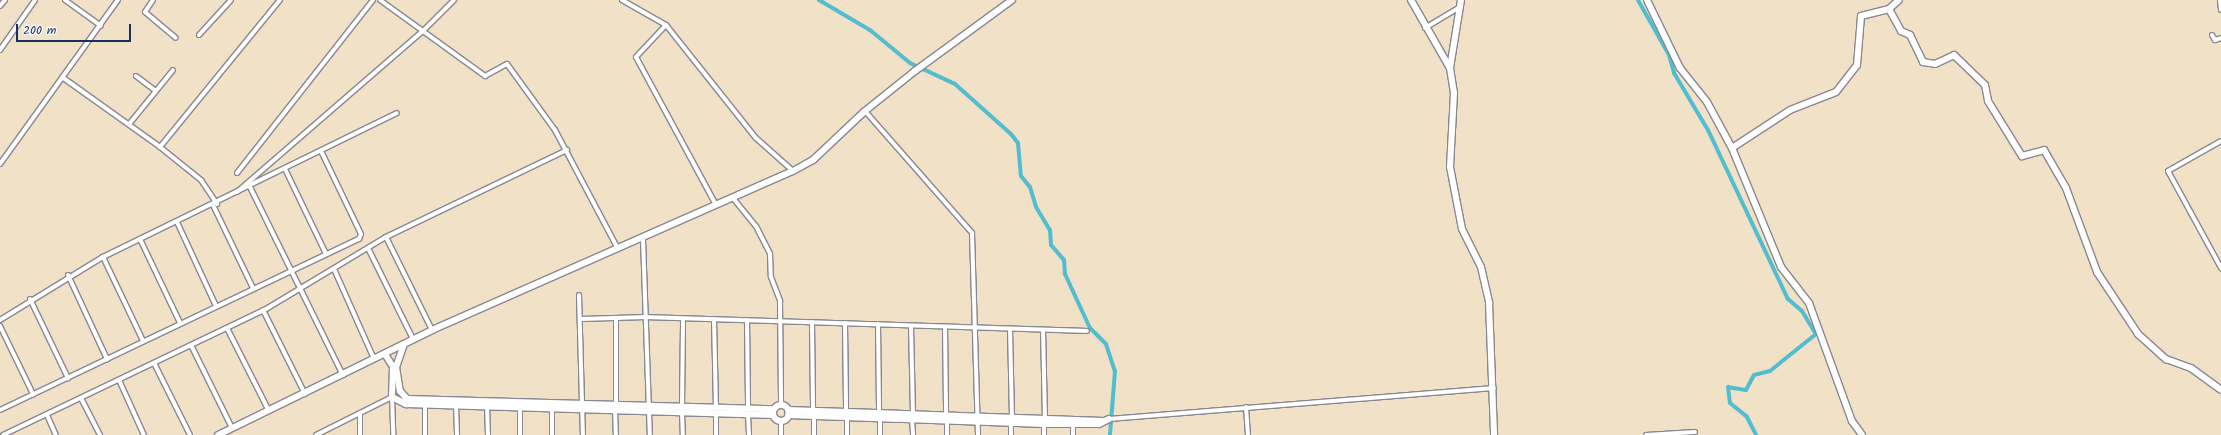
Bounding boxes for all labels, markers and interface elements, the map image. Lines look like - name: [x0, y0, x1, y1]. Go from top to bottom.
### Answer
- scale bar: [18, 16, 133, 42]
- text: 200 m: [23, 21, 56, 40]

